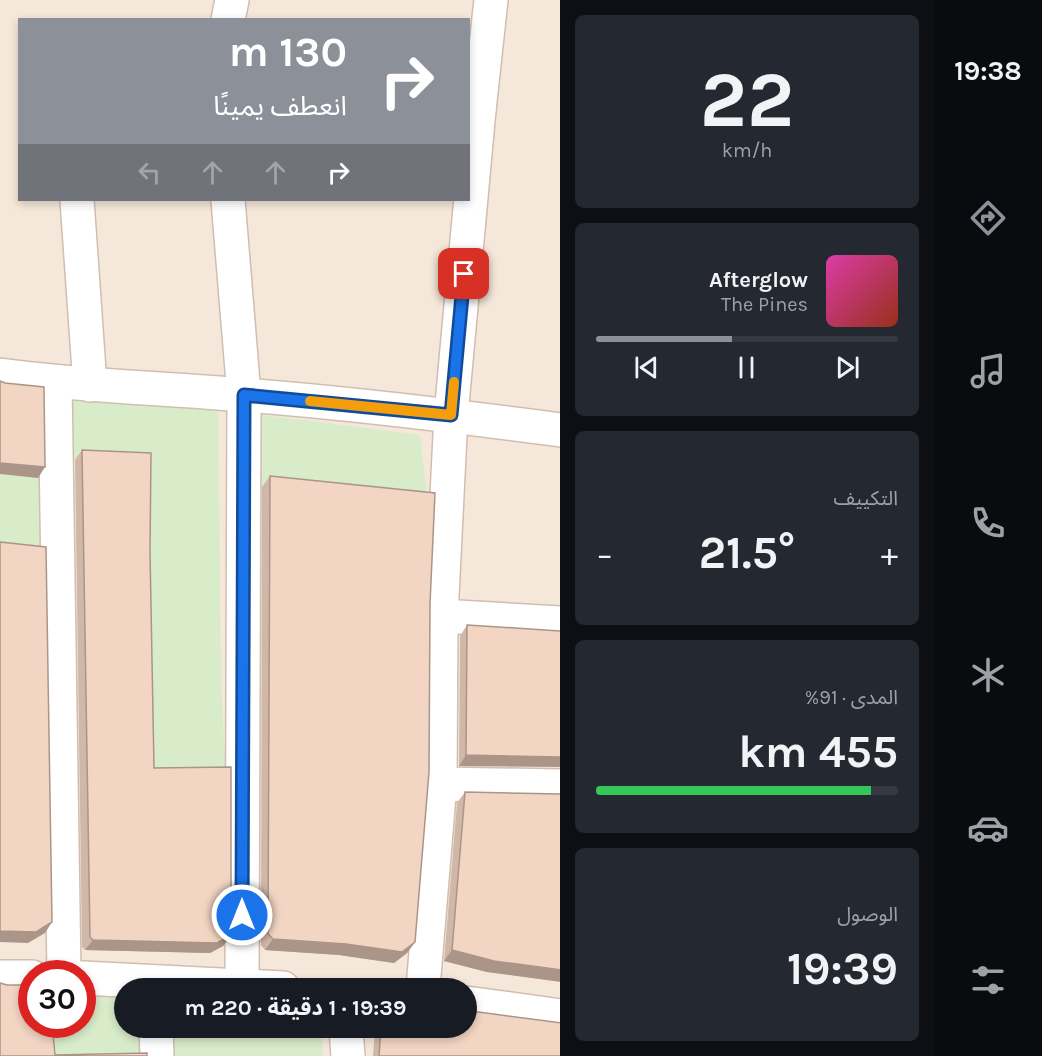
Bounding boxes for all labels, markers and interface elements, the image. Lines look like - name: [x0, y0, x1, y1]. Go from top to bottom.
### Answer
- text: 130 m: [229, 27, 347, 77]
- icon: right: [368, 42, 446, 120]
- text: 22: [700, 54, 794, 146]
- text: 19:38: [954, 55, 1022, 87]
- text: انعطف يمينًا: [213, 90, 347, 122]
- text: km/h: [722, 139, 772, 162]
- icon: left: [133, 156, 166, 189]
- icon: ahead: [196, 156, 229, 189]
- icon: ahead: [259, 156, 292, 189]
- icon: right: [322, 156, 355, 189]
- icon: directions: [967, 197, 1009, 239]
- pin: [438, 248, 489, 299]
- icon: arrive: [447, 257, 480, 290]
- text: Afterglow: [709, 267, 808, 293]
- text: The Pines: [721, 293, 808, 316]
- icon: music: [967, 350, 1009, 392]
- icon: previous: [630, 351, 663, 384]
- icon: pause: [730, 351, 763, 384]
- icon: next: [831, 351, 864, 384]
- text: التكييف: [834, 487, 898, 510]
- icon: phone: [967, 502, 1009, 544]
- text: 21.5°: [699, 527, 795, 579]
- text: −: [596, 535, 613, 573]
- text: +: [881, 535, 898, 573]
- icon: climate: [967, 654, 1009, 696]
- text: المدى · 91%: [805, 686, 898, 709]
- text: 455 km: [738, 726, 898, 778]
- icon: car: [967, 807, 1009, 849]
- position arrow: [210, 883, 274, 947]
- text: الوصول: [837, 903, 898, 926]
- text: 19:39: [787, 943, 898, 995]
- icon: filters: [967, 959, 1009, 1001]
- speed limit sign: 30: [18, 960, 96, 1038]
- text: 19:39 · 1 دقيقة · 220 m: [185, 995, 406, 1021]

